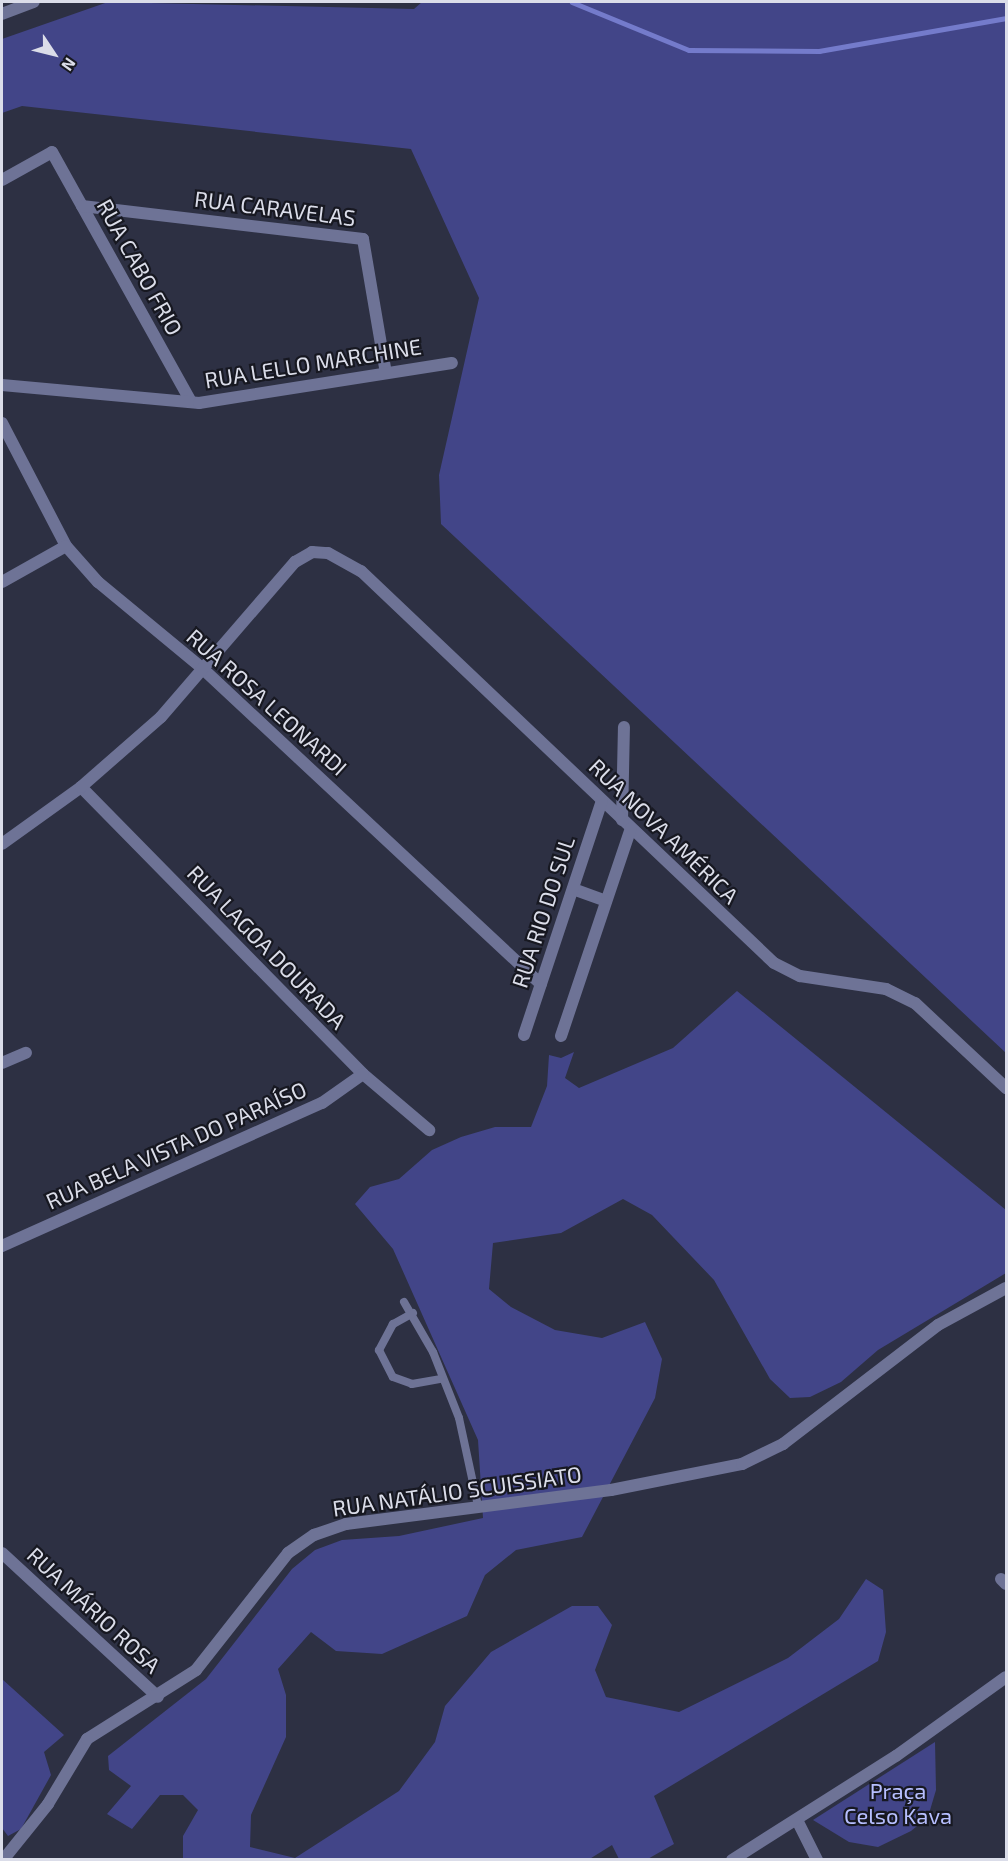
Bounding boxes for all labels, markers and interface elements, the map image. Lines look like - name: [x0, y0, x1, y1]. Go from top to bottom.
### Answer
- north arrow: [24, 24, 84, 84]
- text: N: [58, 54, 80, 75]
- street label: RUA CARAVELAS: [193, 185, 357, 231]
- street label: RUA CABO FRIO: [92, 194, 188, 340]
- street label: RUA LELLO MARCHINE: [202, 333, 424, 393]
- street label: RUA ROSA LEONARDI: [181, 623, 353, 781]
- street label: RUA NOVA AMÉRICA: [583, 752, 745, 910]
- street label: RUA RIO DO SUL: [506, 833, 580, 991]
- street label: RUA LAGOA DOURADA: [182, 859, 352, 1035]
- street label: RUA BELA VISTA DO PARAÍSO: [41, 1075, 311, 1215]
- street label: RUA NATÁLIO SCUISSIATO: [330, 1460, 584, 1522]
- street label: RUA MÁRIO ROSA: [22, 1541, 166, 1679]
- park label: Praça Celso Kava: [844, 1777, 952, 1828]

